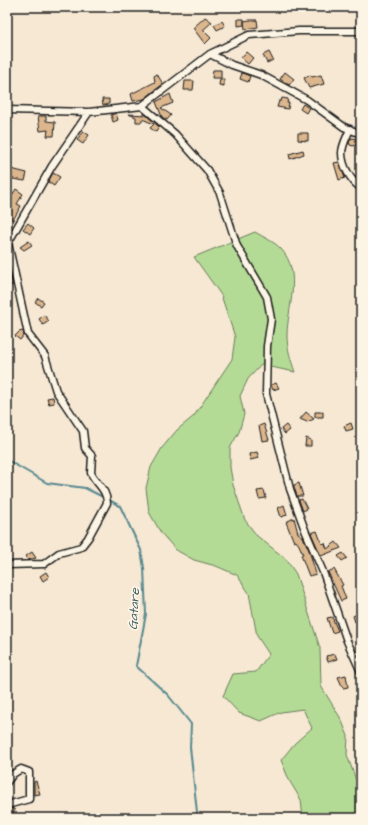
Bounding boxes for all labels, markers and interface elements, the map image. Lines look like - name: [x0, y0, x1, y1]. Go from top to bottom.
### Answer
- water label: Gatare: [124, 587, 144, 630]

